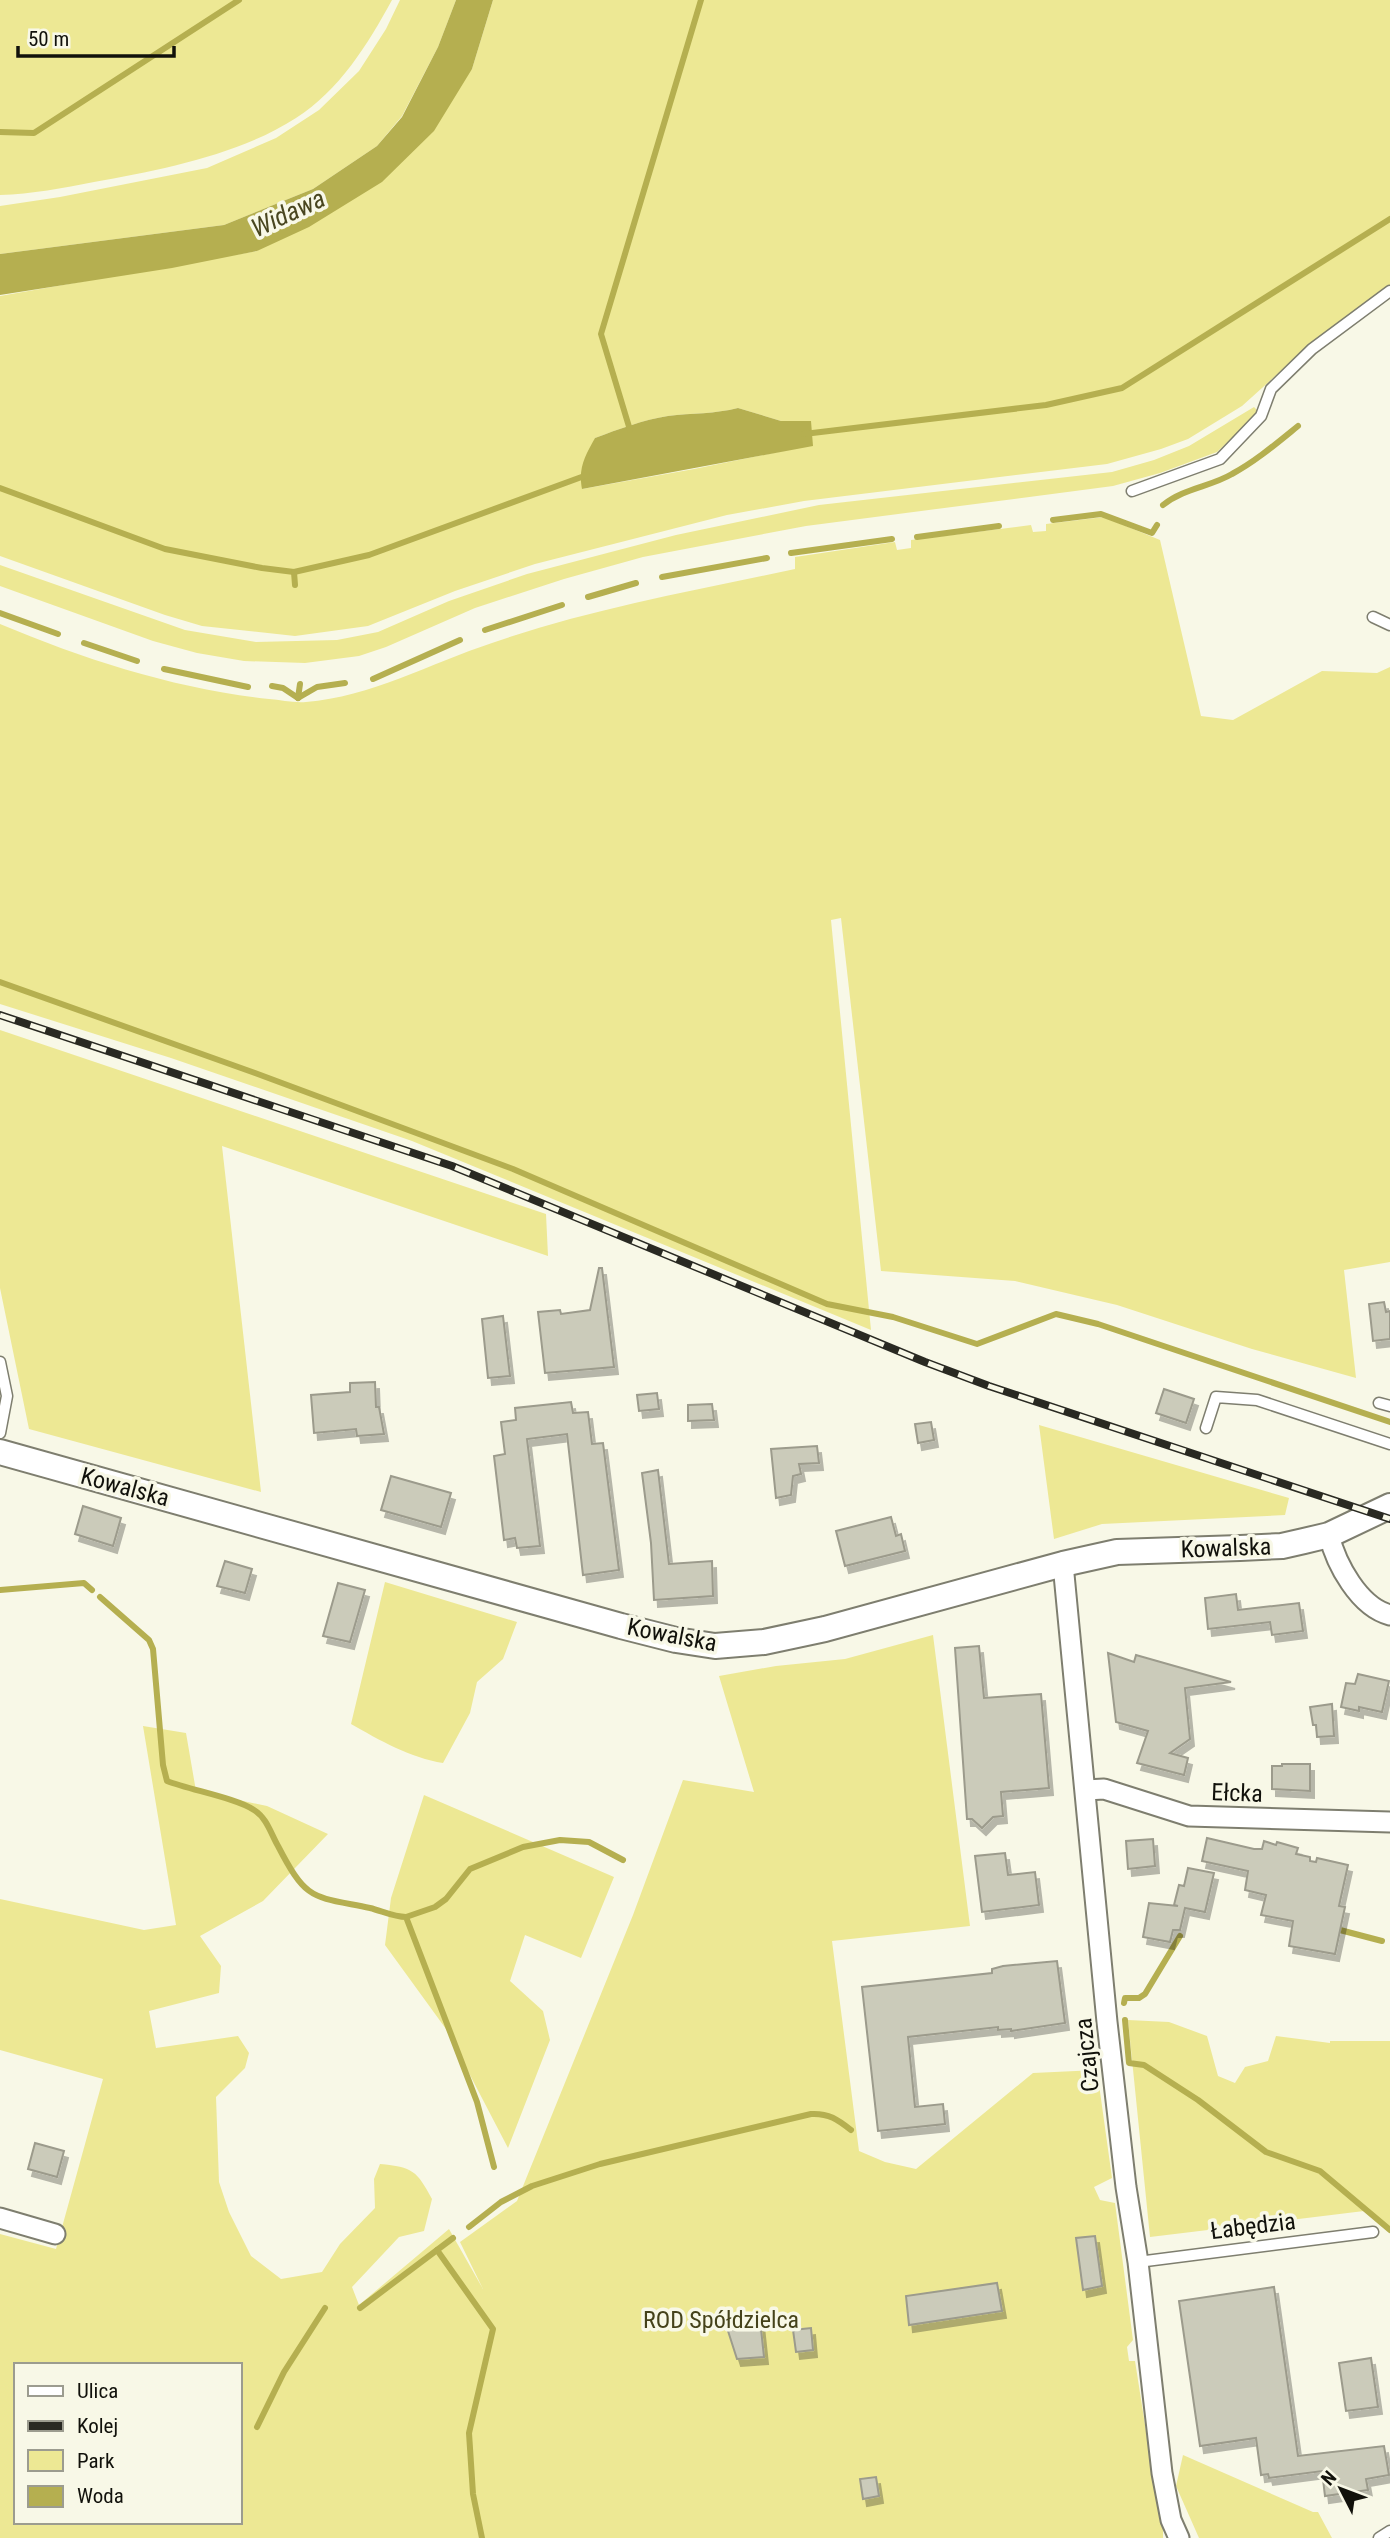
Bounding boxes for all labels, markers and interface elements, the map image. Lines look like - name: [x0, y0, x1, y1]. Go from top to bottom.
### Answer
- scale bar: [18, 14, 173, 58]
- text: 50 m: [28, 27, 69, 51]
- water label: Widawa: [246, 183, 330, 243]
- street label: Kowalska: [78, 1462, 172, 1512]
- street label: Kowalska: [1180, 1532, 1272, 1564]
- street label: Kowalska: [625, 1613, 719, 1657]
- street label: Ełcka: [1211, 1778, 1263, 1808]
- street label: Czajcza: [1069, 2017, 1105, 2093]
- street label: Łabędzia: [1209, 2207, 1297, 2245]
- park label: ROD Spółdzielca: [643, 2306, 799, 2334]
- legend: [14, 2363, 242, 2524]
- text: Ulica: [77, 2379, 118, 2403]
- text: Kolej: [77, 2414, 118, 2438]
- text: Park: [77, 2449, 115, 2473]
- north arrow: [1306, 2454, 1376, 2524]
- text: N: [1316, 2466, 1341, 2490]
- text: Woda: [77, 2484, 124, 2508]

